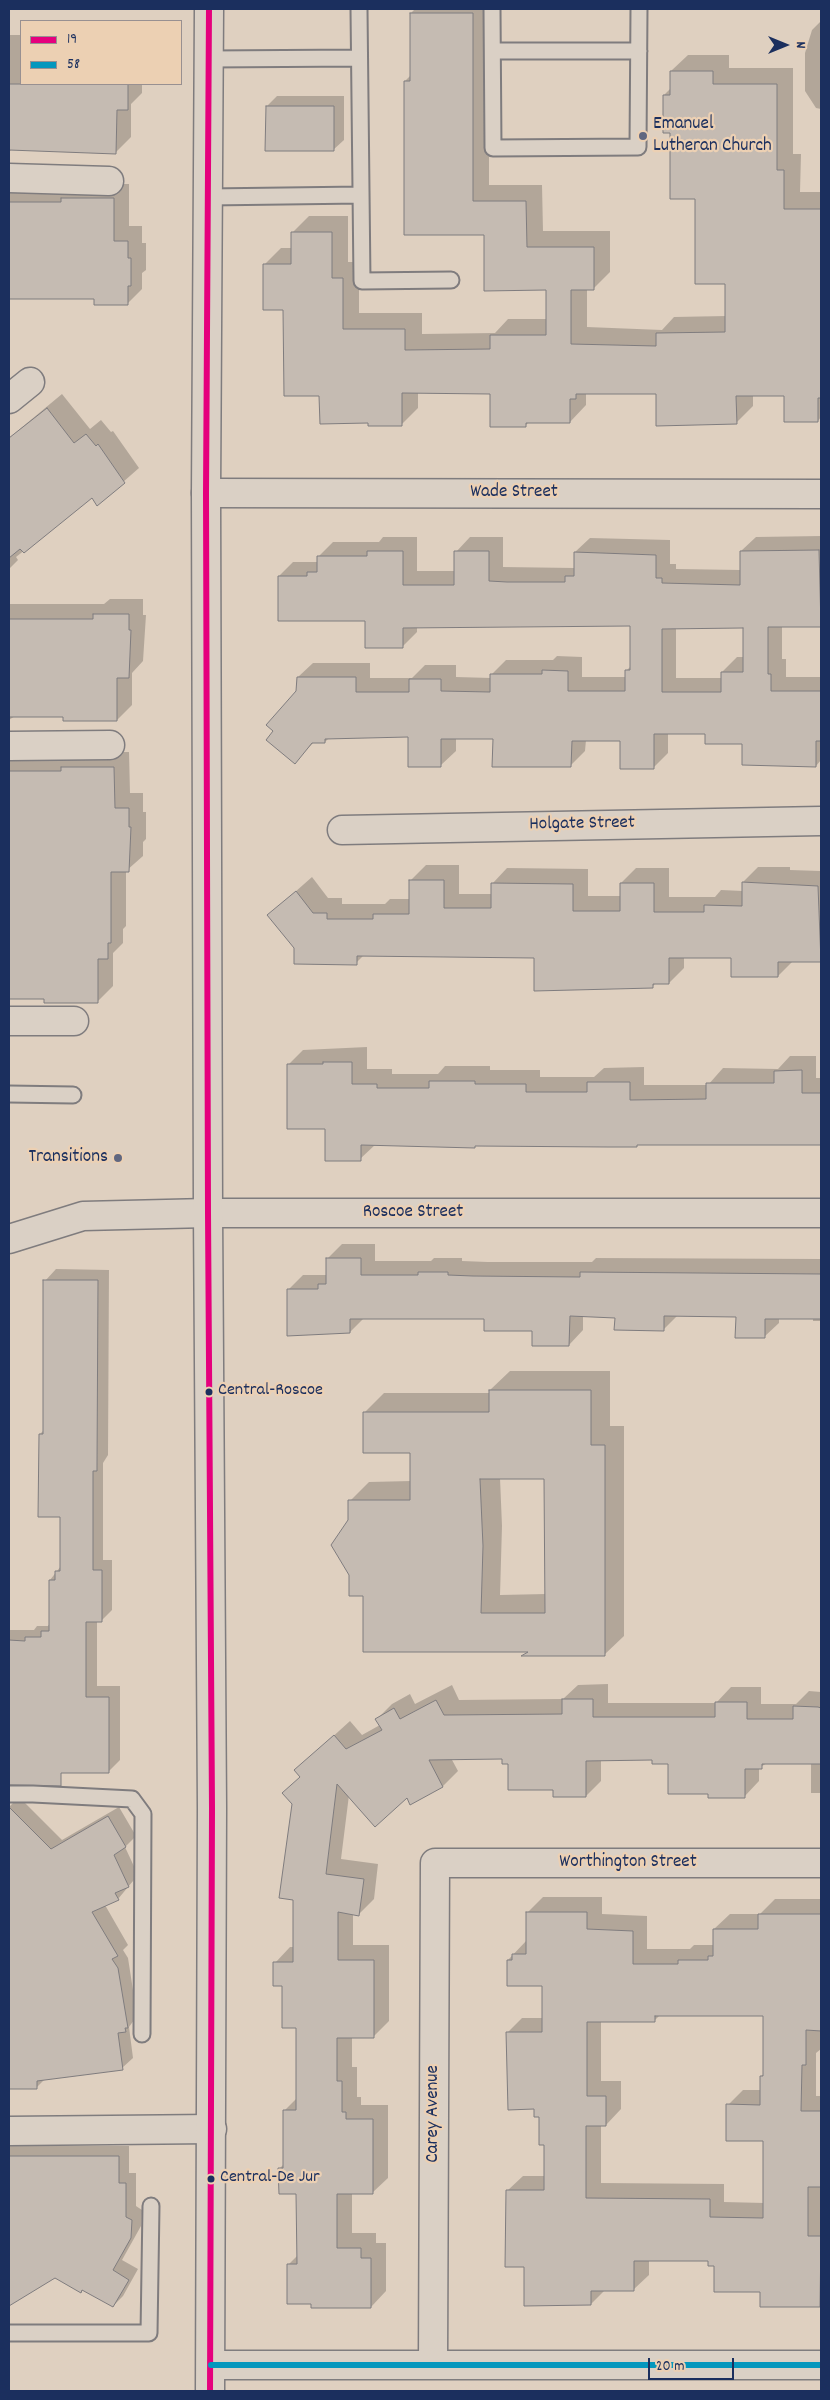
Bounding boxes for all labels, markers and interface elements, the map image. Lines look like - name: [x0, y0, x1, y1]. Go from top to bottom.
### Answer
- legend: [20, 20, 182, 85]
- north arrow: [760, 20, 810, 70]
- text: 19: [67, 29, 77, 51]
- text: N: [790, 42, 810, 48]
- text: 58: [67, 54, 80, 76]
- place label: Emanuel Lutheran Church: [653, 114, 772, 158]
- marker: Emanuel Lutheran Church: [637, 130, 649, 142]
- street label: Wade Street: [470, 482, 558, 504]
- street label: Holgate Street: [529, 813, 635, 837]
- place label: Transitions: [28, 1147, 108, 1169]
- marker: Transitions: [112, 1152, 124, 1164]
- street label: Roscoe Street: [363, 1202, 463, 1224]
- place label: Central-Roscoe: [218, 1381, 323, 1403]
- marker: Central-Roscoe: [204, 1387, 214, 1397]
- street label: Worthington Street: [559, 1852, 697, 1874]
- street label: Carey Avenue: [423, 2065, 445, 2163]
- place label: Central-De Jur: [220, 2168, 320, 2190]
- marker: Central-De Jur: [206, 2174, 216, 2184]
- scale bar: [650, 2348, 736, 2380]
- text: 20 m: [656, 2356, 684, 2378]

